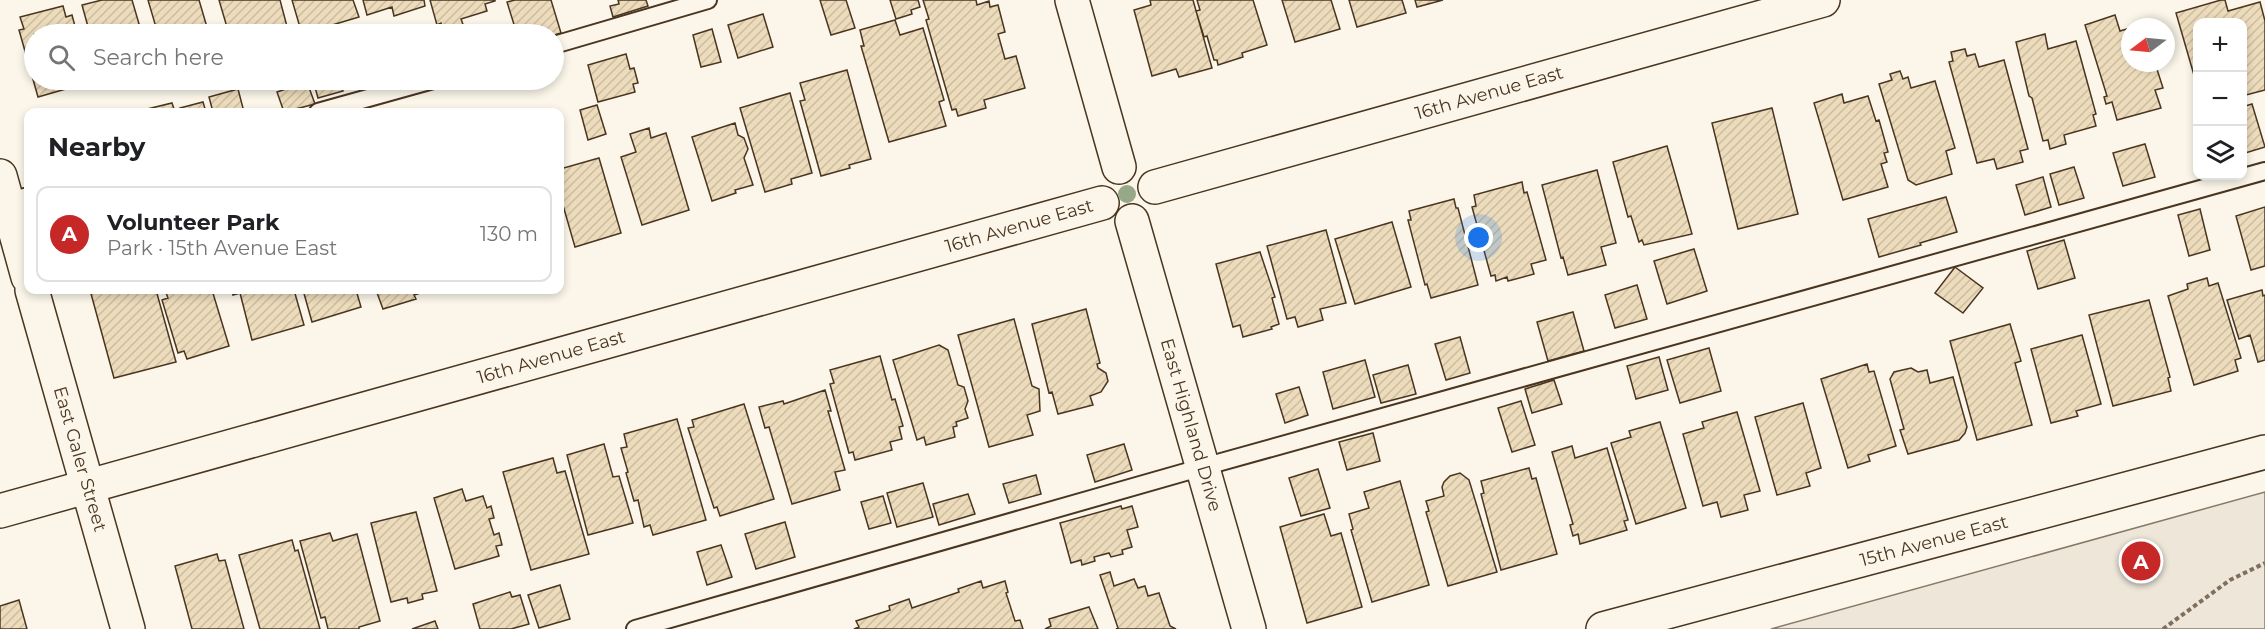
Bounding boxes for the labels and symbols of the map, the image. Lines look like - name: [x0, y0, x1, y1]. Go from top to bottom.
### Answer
- north arrow: [2121, 18, 2175, 72]
- street label: 16th Avenue East: [1412, 61, 1566, 125]
- street label: 16th Avenue East: [942, 194, 1096, 258]
- your location: [1464, 223, 1493, 252]
- street label: 16th Avenue East: [474, 325, 628, 389]
- street label: East Highland Drive: [1156, 336, 1226, 514]
- street label: East Galer Street: [49, 384, 111, 534]
- street label: 15th Avenue East: [1858, 511, 2010, 571]
- pin: A: [2122, 538, 2160, 584]

